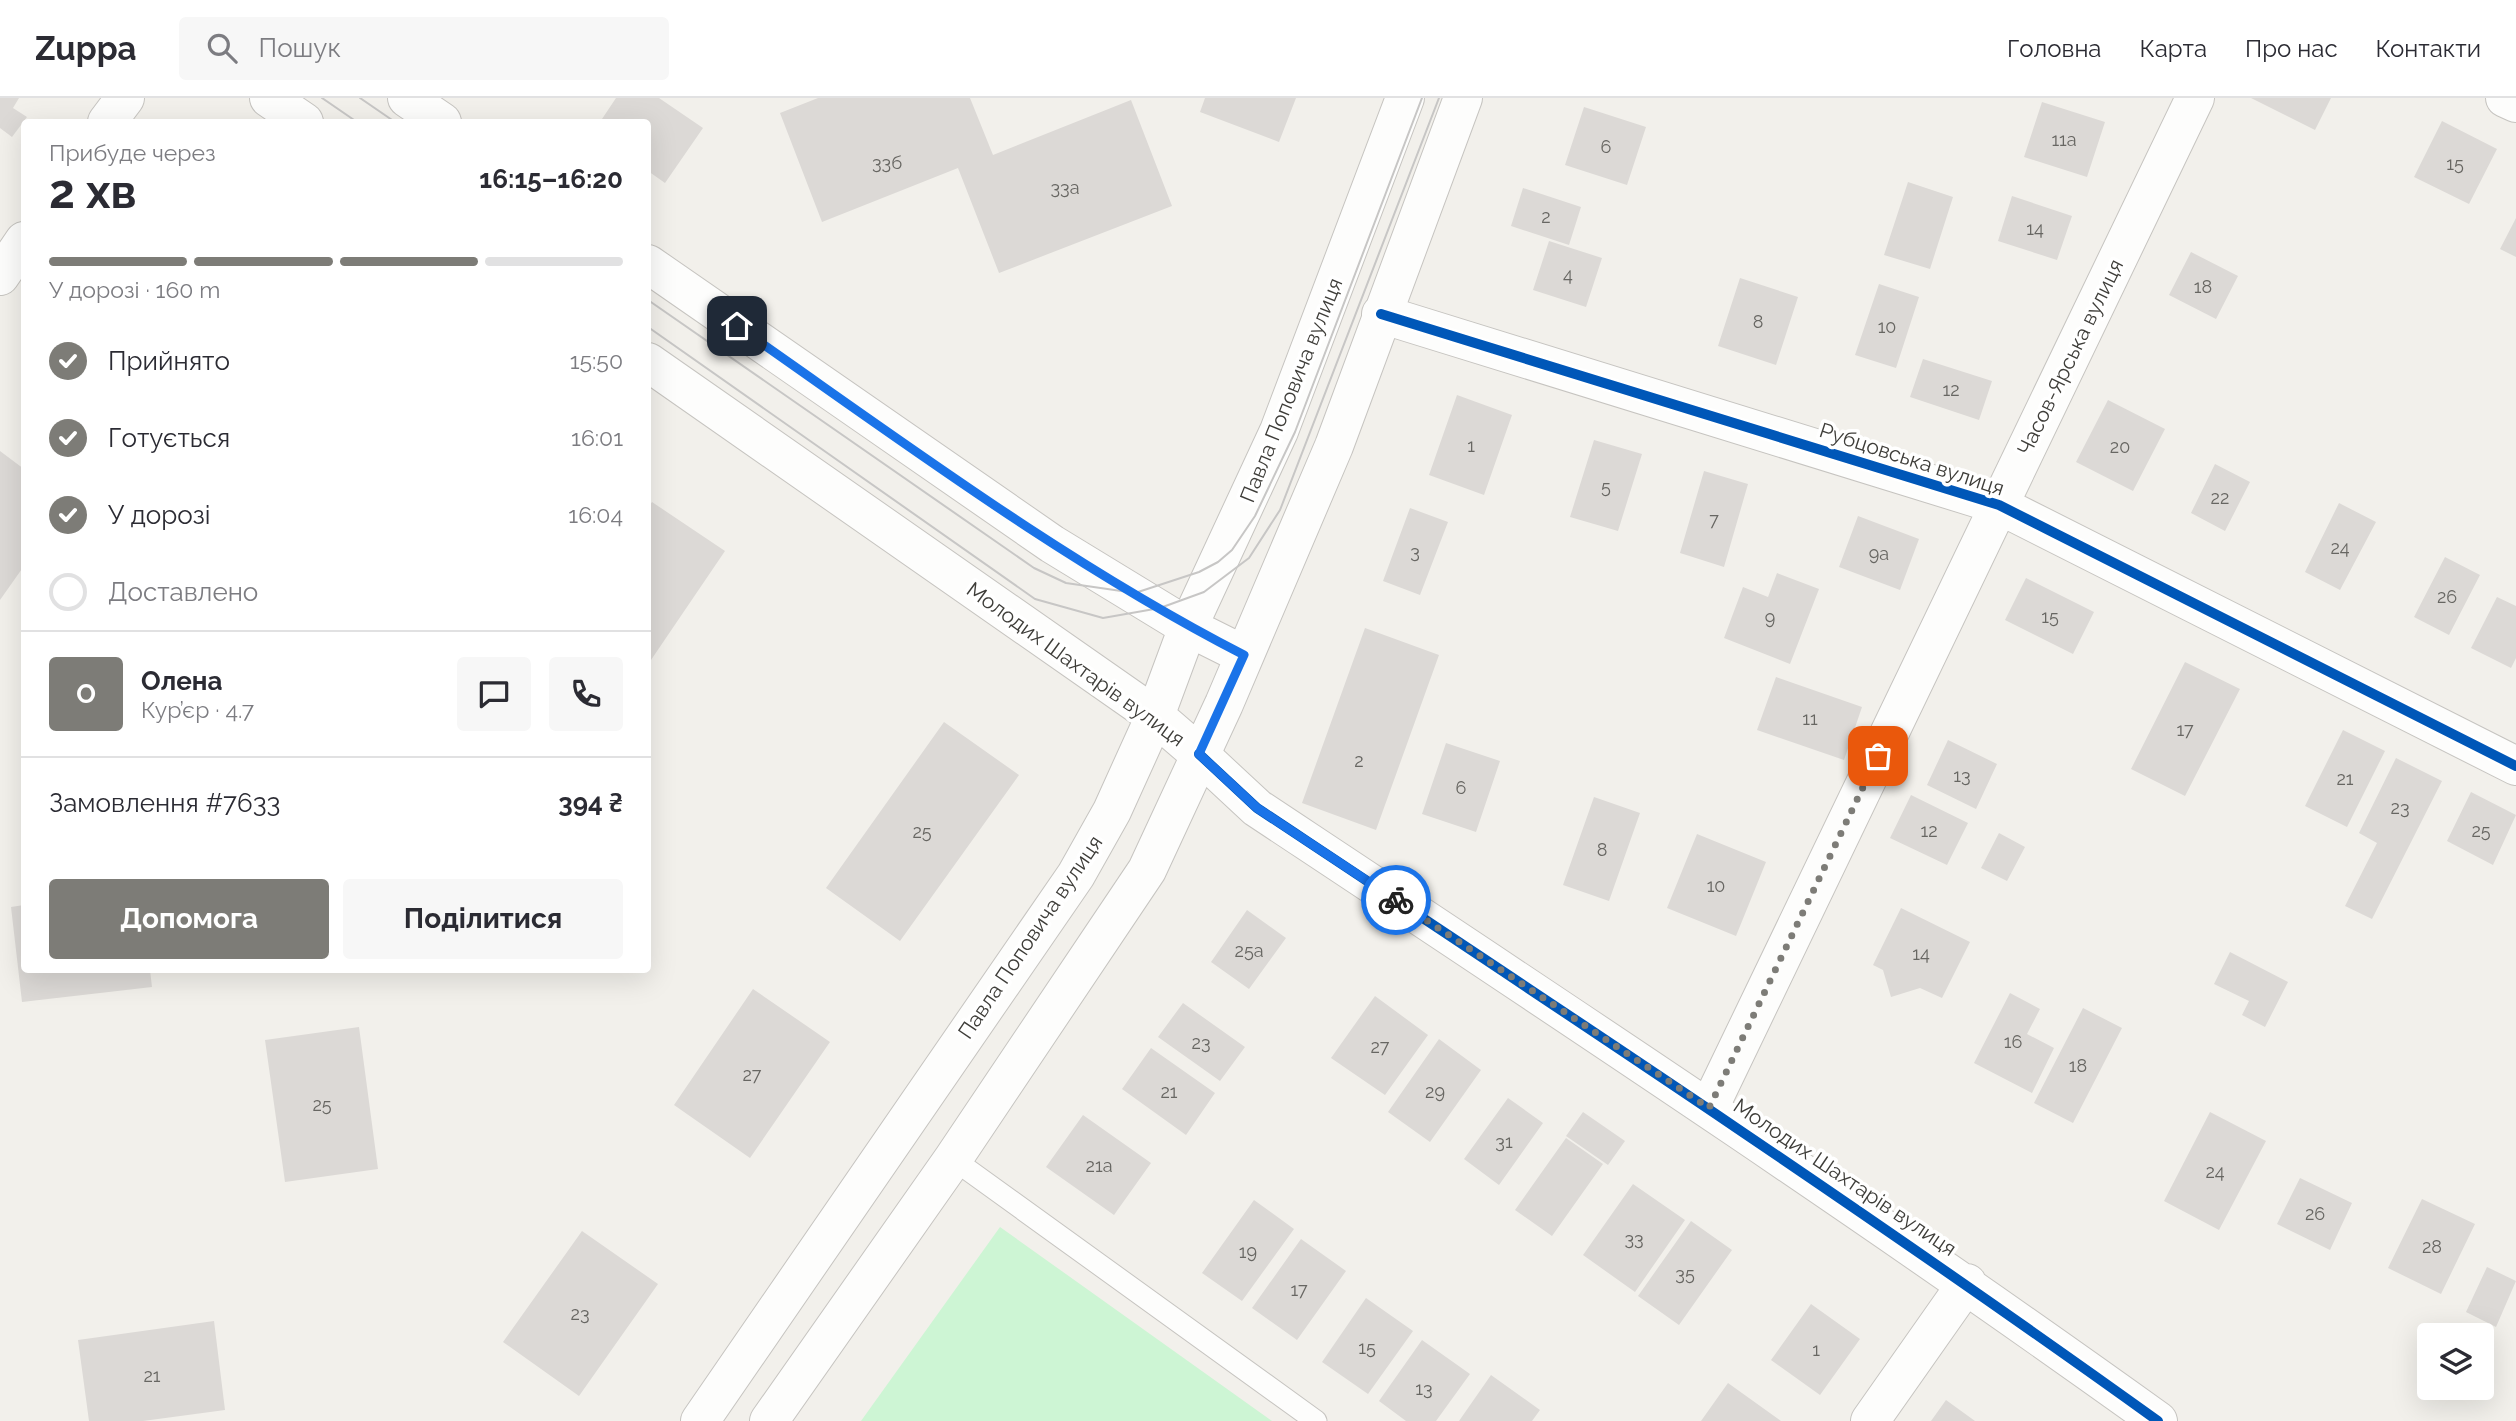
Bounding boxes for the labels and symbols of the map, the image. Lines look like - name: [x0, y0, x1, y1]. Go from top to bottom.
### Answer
- house number: 11а: [2051, 129, 2077, 150]
- house number: 6: [1601, 136, 1612, 157]
- house number: 33б: [872, 152, 902, 173]
- house number: 15: [2446, 153, 2464, 174]
- house number: 33а: [1050, 177, 1080, 198]
- house number: 2: [1541, 206, 1551, 227]
- house number: 14: [2026, 218, 2044, 239]
- street label: Часов-Ярська вулиця: [2012, 255, 2128, 459]
- house number: 4: [1563, 264, 1573, 285]
- street label: Павла Поповича вулиця: [1235, 274, 1347, 506]
- house number: 18: [2194, 276, 2212, 297]
- pin: [707, 296, 767, 356]
- house number: 8: [1753, 311, 1763, 332]
- house number: 10: [1878, 316, 1896, 337]
- house number: 12: [1942, 379, 1960, 400]
- street label: Рубцовська вулиця: [1817, 417, 2007, 501]
- house number: 1: [1467, 435, 1475, 456]
- house number: 20: [2110, 436, 2130, 457]
- house number: 5: [1601, 476, 1611, 497]
- house number: 22: [2211, 487, 2229, 508]
- house number: 7: [1709, 509, 1719, 530]
- house number: 24: [2330, 537, 2350, 558]
- house number: 3: [1410, 541, 1420, 562]
- house number: 9а: [1869, 543, 1889, 564]
- street label: Молодих Шахтарів вулиця: [962, 576, 1190, 752]
- house number: 26: [2437, 586, 2457, 607]
- house number: 15: [2041, 606, 2059, 627]
- house number: 9: [1765, 607, 1775, 628]
- house number: 11: [1802, 708, 1818, 729]
- house number: 17: [2176, 719, 2194, 740]
- pin: [1848, 726, 1908, 786]
- house number: 2: [1354, 750, 1364, 771]
- house number: 13: [1953, 765, 1971, 786]
- house number: 21: [2336, 768, 2354, 789]
- house number: 6: [1456, 777, 1467, 798]
- house number: 23: [2391, 797, 2410, 818]
- house number: 12: [1920, 820, 1938, 841]
- house number: 25: [2471, 820, 2491, 841]
- house number: 25: [912, 821, 932, 842]
- street label: Павла Поповича вулиця: [953, 831, 1107, 1043]
- house number: 8: [1597, 839, 1607, 860]
- courier: [1361, 865, 1431, 935]
- house number: 10: [1707, 875, 1725, 896]
- house number: 25а: [1235, 940, 1264, 961]
- house number: 14: [1912, 943, 1930, 964]
- house number: 16: [2004, 1031, 2022, 1052]
- house number: 23: [1192, 1032, 1211, 1053]
- house number: 27: [1370, 1036, 1390, 1057]
- house number: 18: [2069, 1055, 2087, 1076]
- house number: 27: [742, 1064, 762, 1085]
- house number: 21: [1160, 1081, 1178, 1102]
- house number: 29: [1425, 1081, 1445, 1102]
- street label: Молодих Шахтарів вулиця: [1729, 1093, 1961, 1261]
- house number: 25: [312, 1094, 332, 1115]
- house number: 31: [1495, 1131, 1513, 1152]
- house number: 21а: [1086, 1155, 1112, 1176]
- house number: 24: [2205, 1161, 2225, 1182]
- house number: 26: [2305, 1203, 2325, 1224]
- house number: 33: [1624, 1228, 1644, 1249]
- house number: 28: [2422, 1236, 2442, 1257]
- house number: 19: [1239, 1241, 1257, 1262]
- house number: 35: [1675, 1263, 1695, 1284]
- house number: 17: [1290, 1279, 1308, 1300]
- house number: 23: [571, 1303, 590, 1324]
- house number: 15: [1358, 1337, 1376, 1358]
- house number: 1: [1812, 1339, 1820, 1360]
- house number: 21: [143, 1365, 161, 1386]
- house number: 13: [1415, 1378, 1433, 1399]

